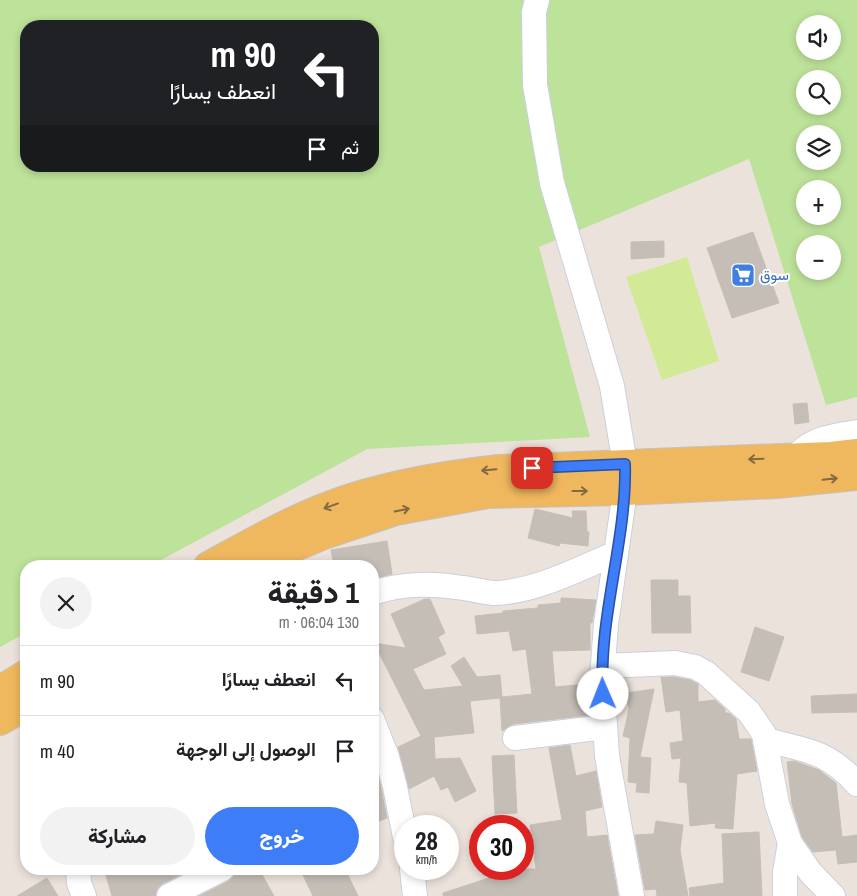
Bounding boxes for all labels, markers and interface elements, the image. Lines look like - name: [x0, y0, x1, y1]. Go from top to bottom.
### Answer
- map controls: [796, 15, 841, 280]
- button: sound: [796, 15, 841, 60]
- text: 90 m: [211, 31, 276, 78]
- icon: left: [294, 40, 359, 105]
- button: search: [796, 70, 841, 115]
- text: انعطف يسارًا: [169, 76, 276, 106]
- button: layers: [796, 125, 841, 170]
- text: ثم: [341, 134, 359, 160]
- icon: arrive: [303, 135, 331, 163]
- button: +: [796, 180, 841, 225]
- button: −: [796, 235, 841, 280]
- supermarket icon: سوق: [730, 262, 756, 288]
- place label: سوق: [760, 264, 789, 285]
- pin: [511, 447, 553, 489]
- icon: arrive: [518, 454, 546, 482]
- one-way arrow: [748, 454, 764, 464]
- one-way arrow: [481, 465, 497, 475]
- one-way arrow: [821, 475, 837, 484]
- one-way arrow: [572, 486, 588, 496]
- one-way arrow: [323, 502, 339, 511]
- one-way arrow: [393, 505, 409, 514]
- text: 1 دقيقة: [267, 572, 359, 612]
- button: close: [40, 577, 92, 629]
- text: 130 m · 06:04: [279, 611, 359, 633]
- text: انعطف يسارًا: [222, 666, 316, 692]
- icon: left: [331, 667, 359, 695]
- position arrow: [576, 667, 628, 719]
- text: 90 m: [40, 668, 75, 694]
- text: الوصول إلى الوجهة: [176, 736, 316, 762]
- icon: arrive: [331, 737, 359, 765]
- text: 40 m: [40, 738, 75, 764]
- button: مشاركة: [40, 807, 195, 865]
- button: خروج: [205, 807, 359, 865]
- speed limit sign: 30: [469, 815, 534, 880]
- text: 28: [415, 824, 438, 858]
- text: km/h: [416, 852, 437, 868]

